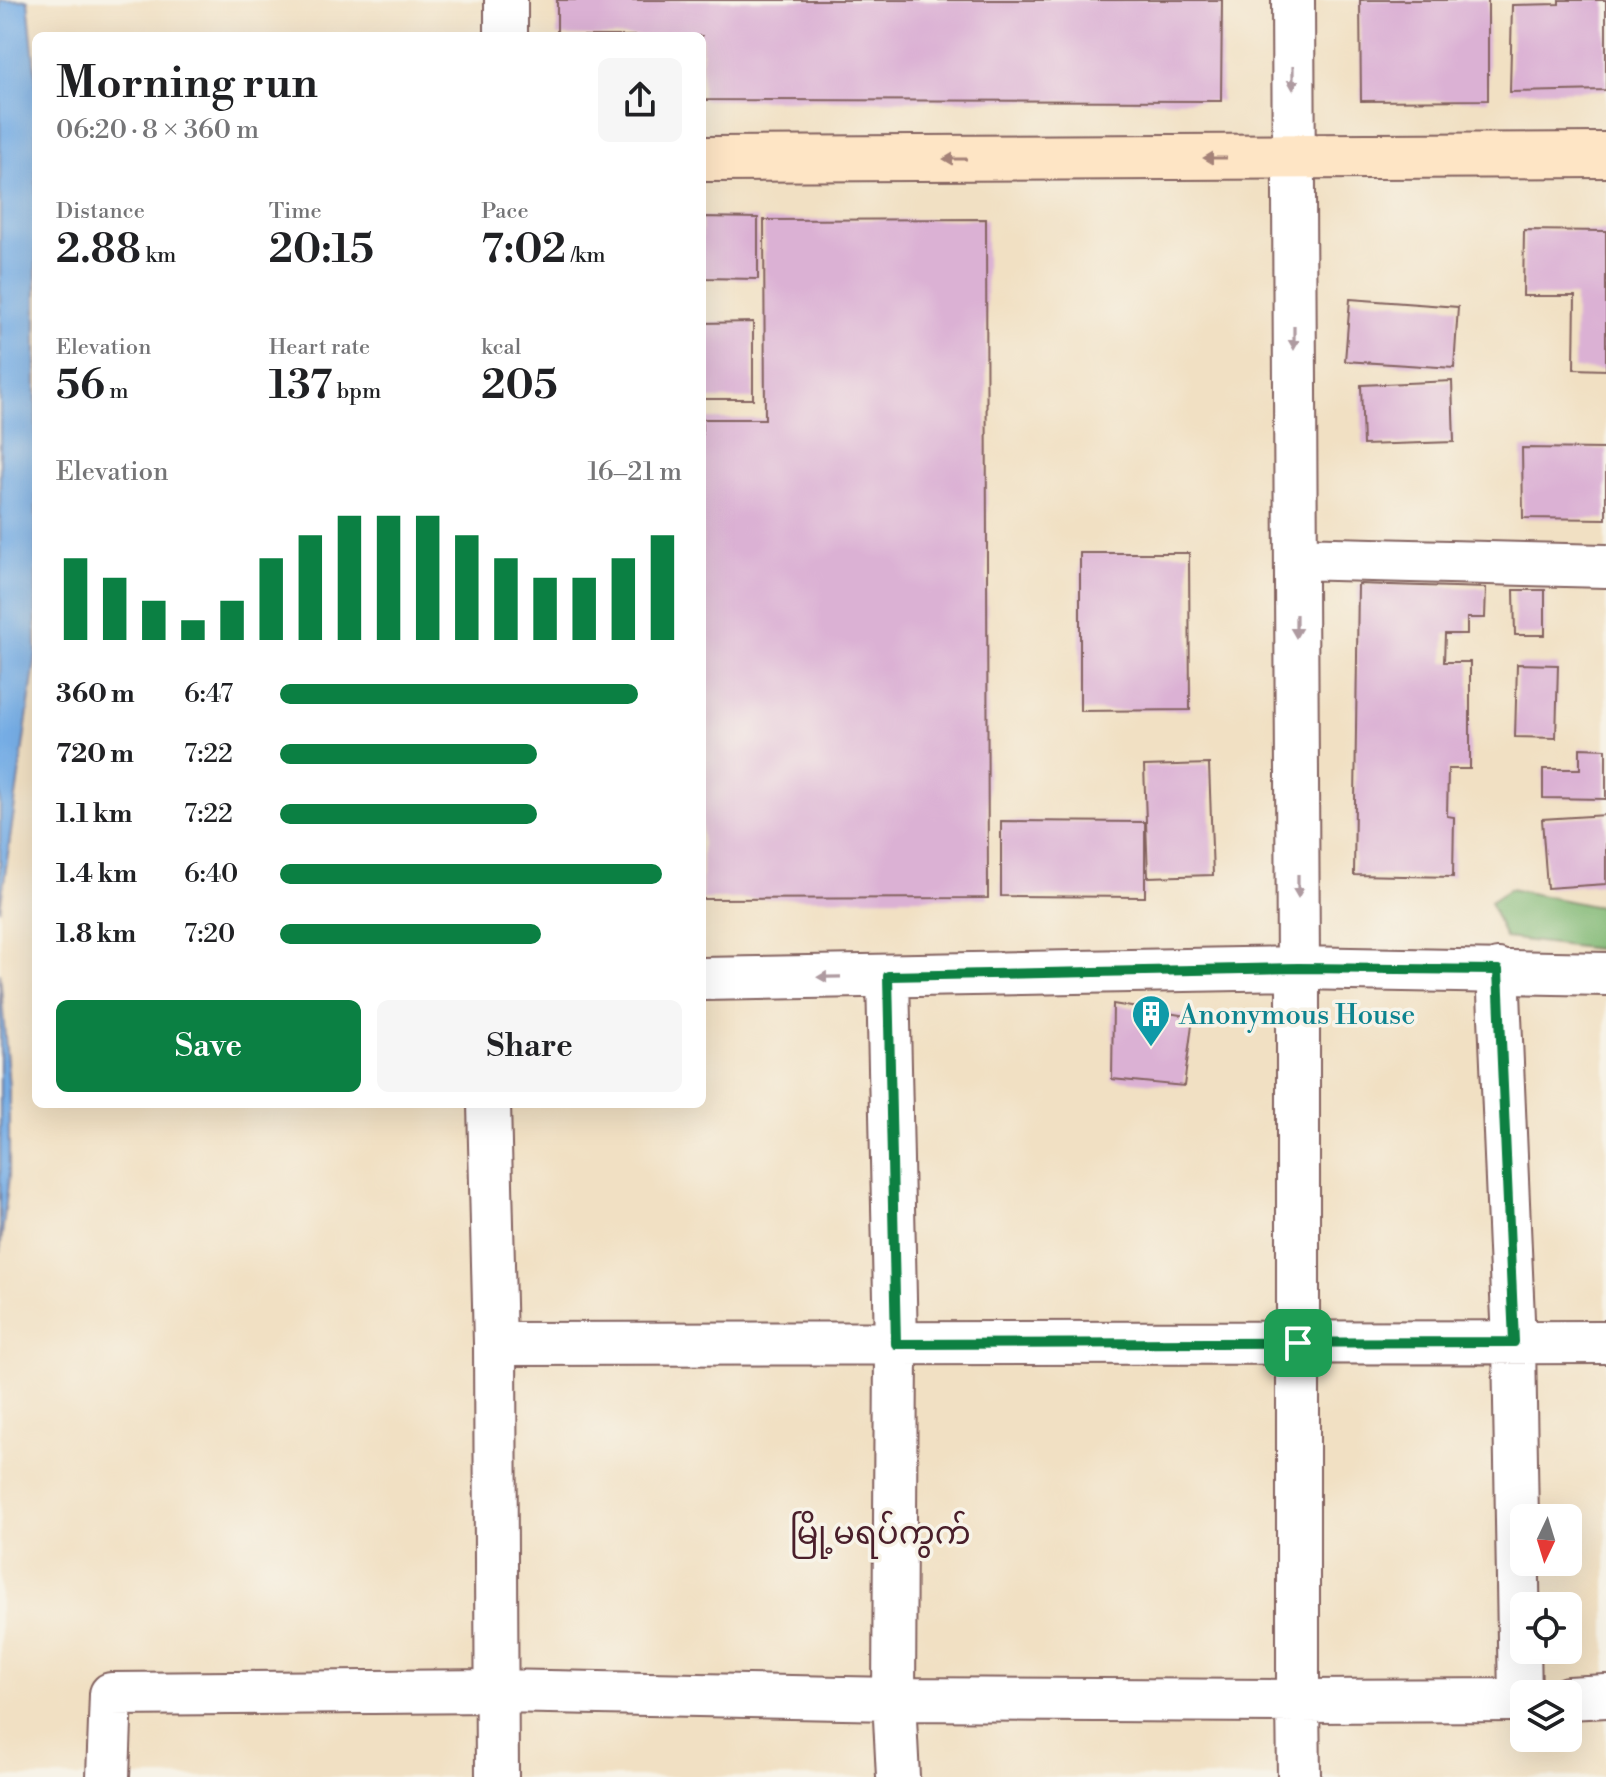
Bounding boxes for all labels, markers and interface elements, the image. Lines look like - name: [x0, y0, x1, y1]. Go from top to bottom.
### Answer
- text: Morning run: [56, 56, 318, 111]
- button: share: [598, 58, 682, 142]
- one-way arrow: [1287, 66, 1299, 91]
- text: 06:20 · 8 × 360 m: [56, 114, 259, 146]
- one-way arrow: [1202, 152, 1227, 164]
- one-way arrow: [942, 153, 967, 165]
- text: Distance: [56, 198, 145, 225]
- text: Time: [269, 198, 322, 225]
- text: Pace: [481, 198, 529, 225]
- text: 2.88: [56, 225, 141, 275]
- text: 20:15: [269, 225, 374, 275]
- text: 7:02: [481, 225, 566, 275]
- text: km: [141, 242, 176, 269]
- text: /km: [566, 242, 606, 269]
- one-way arrow: [1288, 326, 1300, 351]
- text: Elevation: [56, 334, 151, 361]
- text: Heart rate: [269, 334, 370, 361]
- text: kcal: [481, 334, 521, 361]
- text: 56: [56, 361, 105, 411]
- text: 137: [269, 361, 332, 411]
- text: 205: [481, 361, 558, 411]
- text: m: [105, 378, 129, 405]
- text: bpm: [332, 378, 381, 405]
- text: Elevation: [56, 456, 169, 488]
- text: 16–21 m: [588, 456, 682, 488]
- one-way arrow: [1290, 614, 1302, 639]
- text: 360 m: [56, 678, 135, 710]
- text: 6:47: [184, 678, 233, 710]
- text: 720 m: [56, 738, 134, 770]
- text: 7:22: [184, 738, 233, 770]
- text: 1.1 km: [56, 798, 132, 830]
- text: 7:22: [184, 798, 233, 830]
- text: 1.4 km: [56, 858, 137, 890]
- text: 6:40: [184, 858, 238, 890]
- one-way arrow: [1292, 874, 1304, 899]
- text: 1.8 km: [56, 918, 136, 950]
- text: 7:20: [184, 918, 235, 950]
- one-way arrow: [816, 971, 841, 983]
- building icon: Anonymous House: [1130, 993, 1172, 1048]
- place label: Anonymous House: [1178, 998, 1416, 1033]
- button: Save: [56, 1000, 361, 1092]
- button: Share: [377, 1000, 682, 1092]
- pin: [1264, 1309, 1332, 1377]
- icon: arrive: [1276, 1321, 1320, 1365]
- north arrow: [1510, 1504, 1582, 1576]
- map controls: [1510, 1504, 1582, 1752]
- district label: မြို့မရပ်ကွက်: [789, 1510, 971, 1559]
- button: locate: [1510, 1592, 1582, 1664]
- button: layers: [1510, 1680, 1582, 1752]

